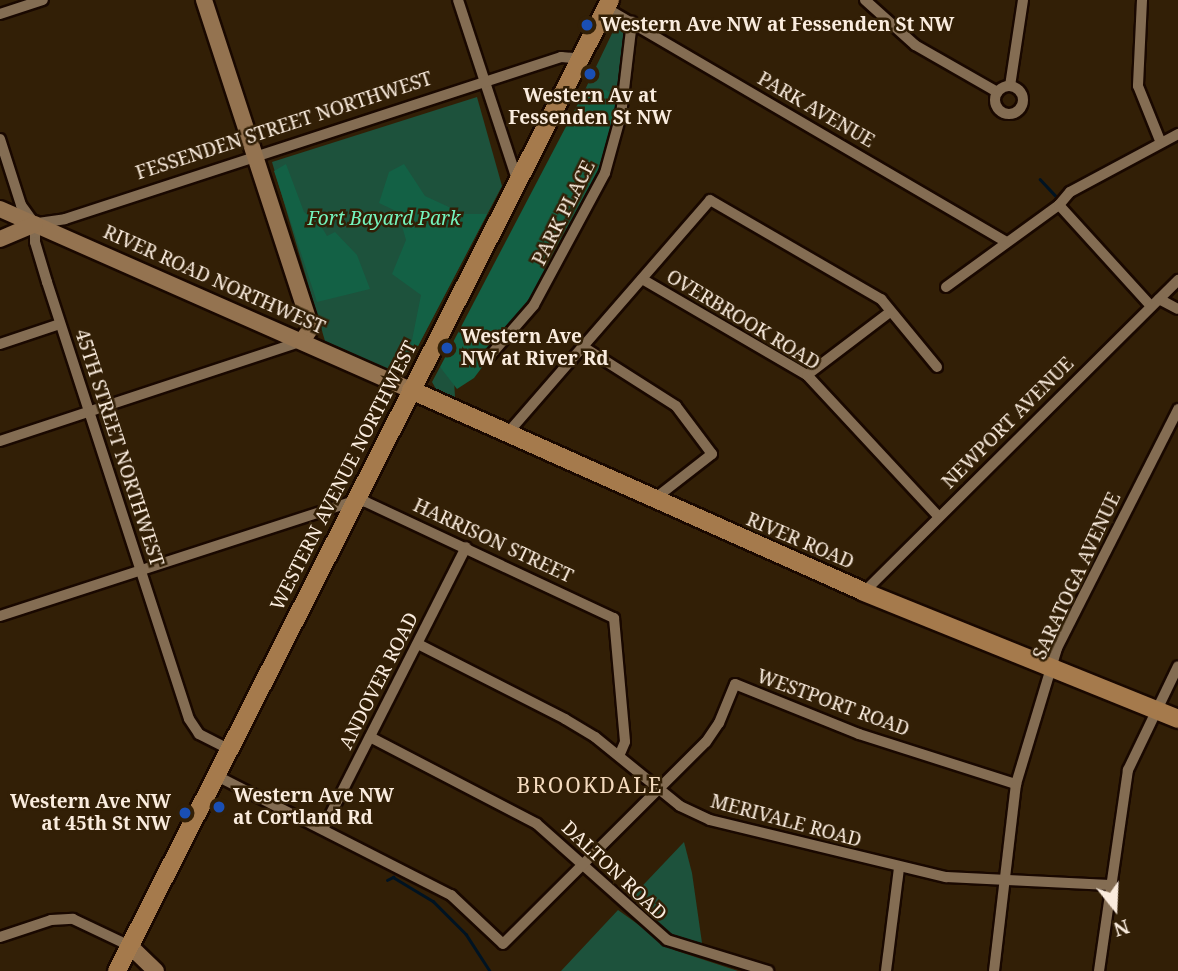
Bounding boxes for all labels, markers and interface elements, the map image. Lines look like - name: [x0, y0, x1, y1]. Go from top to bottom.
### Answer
- place label: Western Ave NW at Fessenden St NW: [601, 14, 954, 36]
- marker: Western Ave NW at Fessenden St NW: [579, 17, 595, 33]
- marker: Western Av at Fessenden St NW: [582, 66, 598, 82]
- street label: FESSENDEN STREET NORTHWEST: [133, 67, 435, 185]
- street label: PARK AVENUE: [754, 67, 878, 153]
- place label: Western Av at Fessenden St NW: [508, 85, 672, 129]
- street label: PARK PLACE: [528, 157, 600, 269]
- park label: Fort Bayard Park: [307, 208, 461, 230]
- street label: RIVER ROAD NORTHWEST: [100, 221, 328, 339]
- street label: OVERBROOK ROAD: [662, 265, 824, 375]
- place label: Western Ave NW at River Rd: [461, 326, 609, 370]
- street label: 45TH STREET NORTHWEST: [70, 327, 168, 569]
- street label: WESTERN AVENUE NORTHWEST: [266, 338, 422, 614]
- marker: Western Ave NW at River Rd: [439, 340, 455, 356]
- street label: NEWPORT AVENUE: [938, 353, 1078, 493]
- street label: SARATOGA AVENUE: [1028, 489, 1126, 663]
- street label: HARRISON STREET: [410, 494, 576, 588]
- street label: RIVER ROAD: [743, 508, 857, 574]
- street label: ANDOVER ROAD: [335, 609, 423, 753]
- street label: WESTPORT ROAD: [754, 665, 912, 741]
- district label: BROOKDALE: [518, 772, 662, 798]
- place label: Western Ave NW at Cortland Rd: [233, 785, 394, 829]
- street label: MERIVALE ROAD: [708, 790, 864, 852]
- place label: Western Ave NW at 45th St NW: [10, 791, 171, 835]
- marker: Western Ave NW at Cortland Rd: [211, 799, 227, 815]
- marker: Western Ave NW at 45th St NW: [177, 805, 193, 821]
- street label: DALTON ROAD: [557, 817, 671, 925]
- north arrow: [1080, 873, 1150, 943]
- text: N: [1110, 913, 1133, 943]

